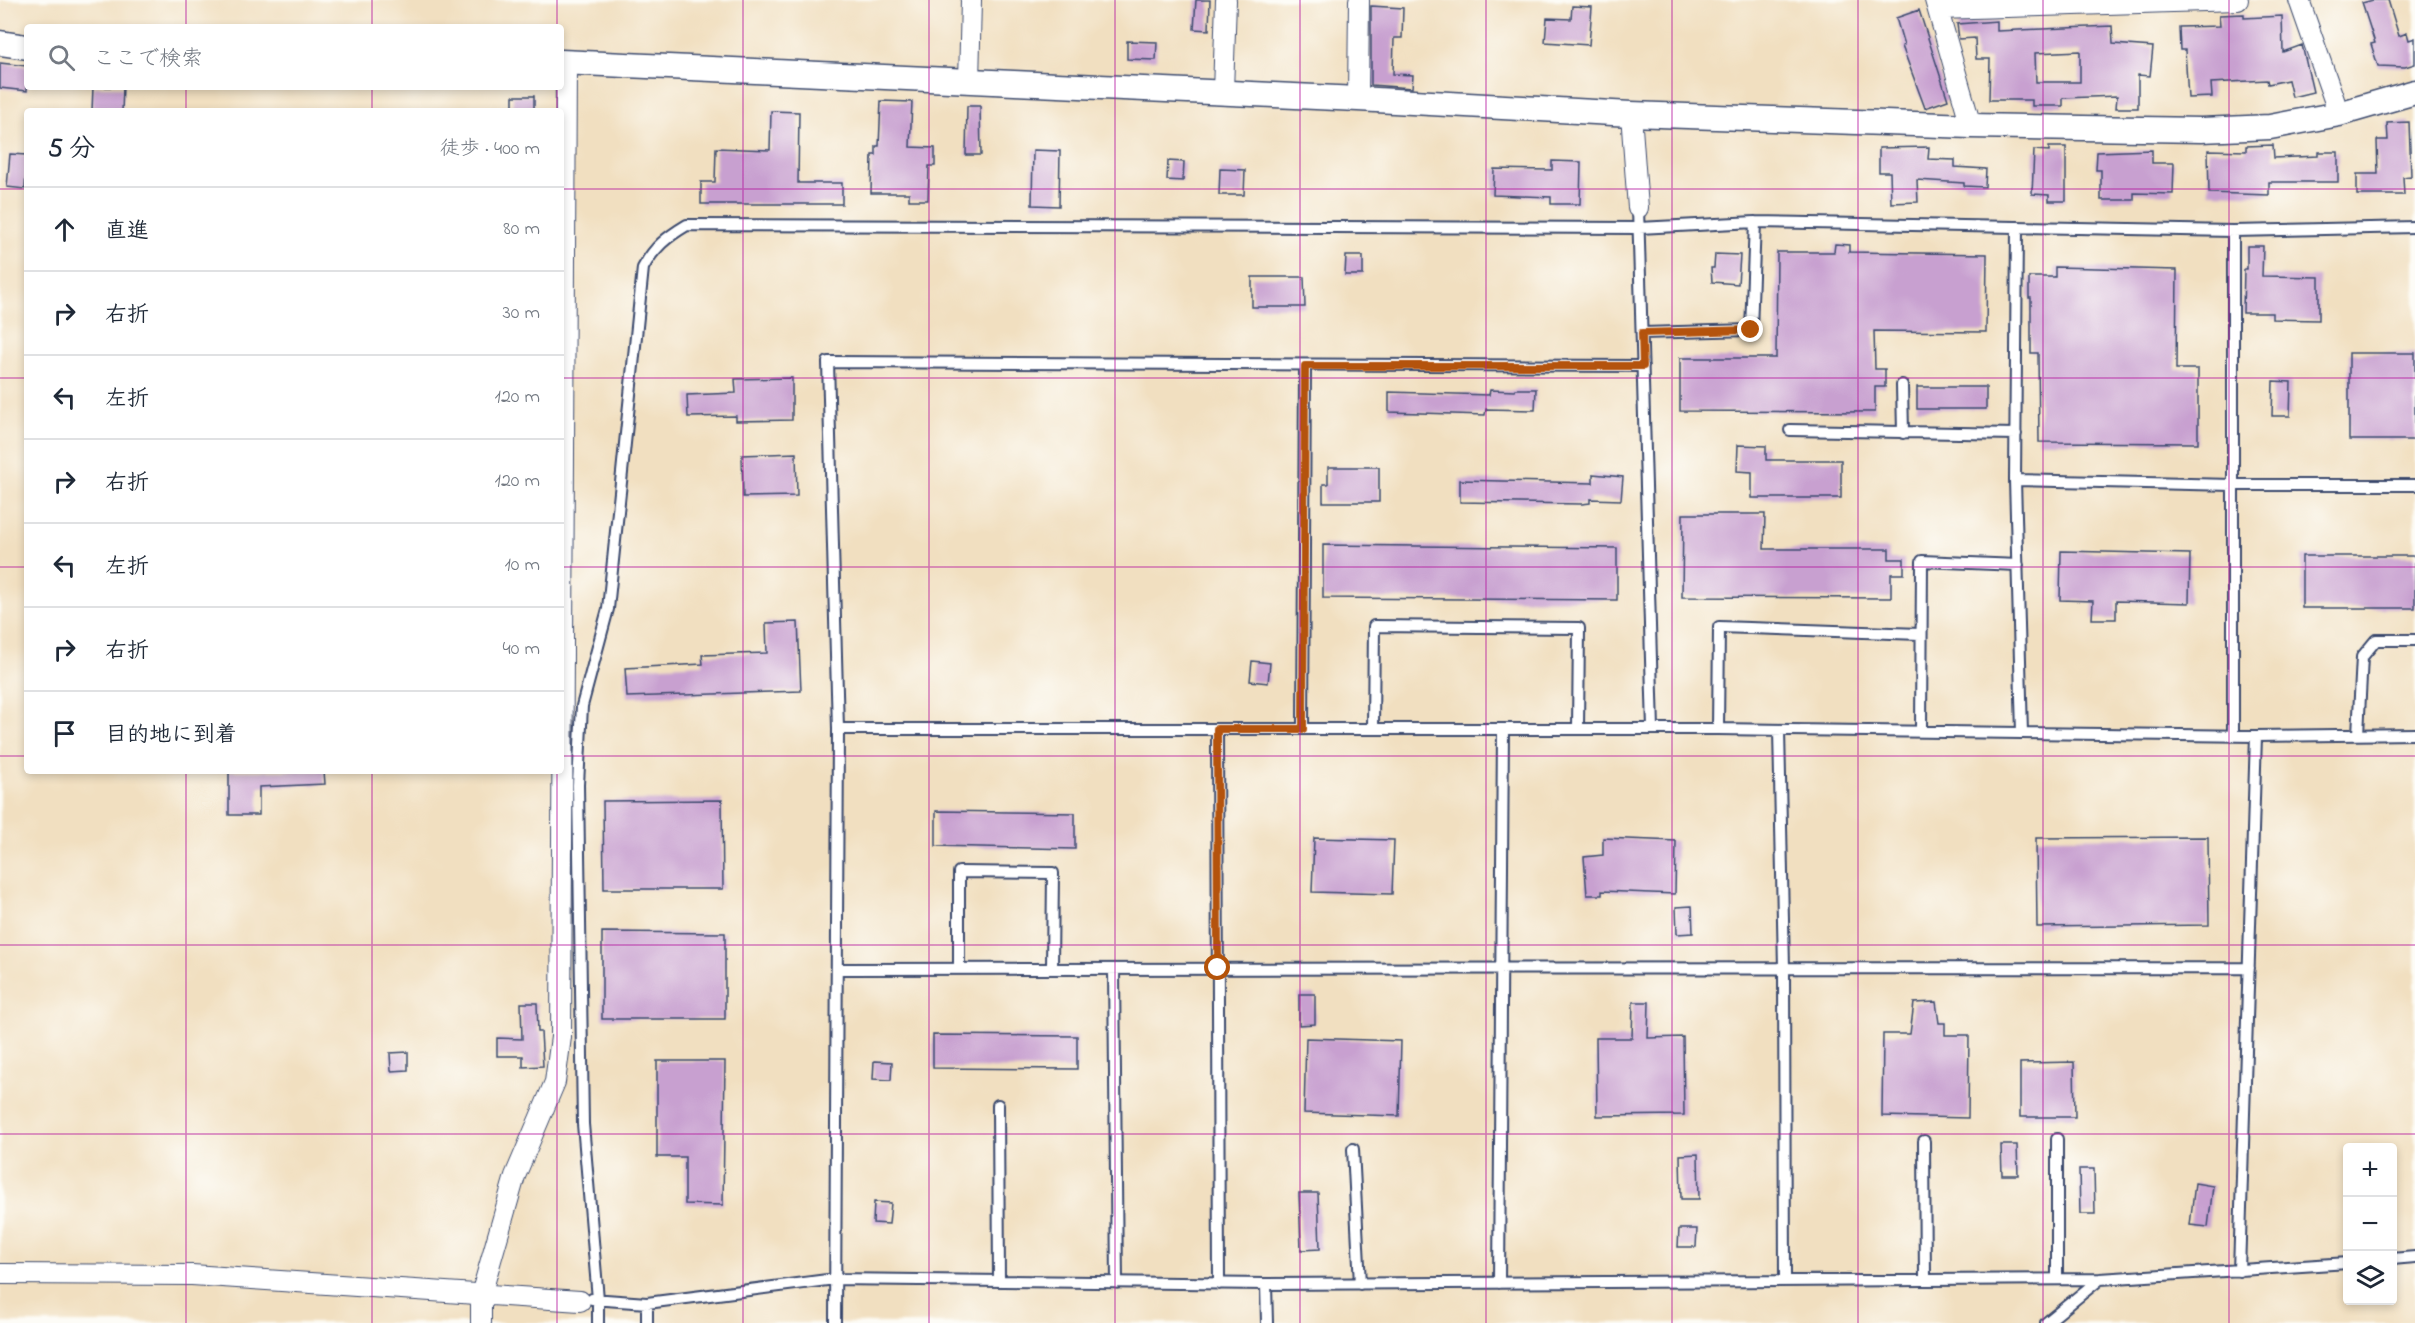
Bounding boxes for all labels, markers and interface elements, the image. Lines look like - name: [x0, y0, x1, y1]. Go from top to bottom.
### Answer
- search box: [24, 24, 564, 90]
- icon: search: [45, 41, 78, 74]
- text: ここで検索: [93, 44, 203, 76]
- text: 5 分: [48, 131, 95, 169]
- text: 徒歩 · 400 m: [440, 135, 540, 164]
- icon: ahead: [48, 213, 81, 246]
- text: 80 m: [503, 215, 540, 244]
- text: 直進: [105, 216, 149, 248]
- icon: right: [48, 297, 81, 330]
- text: 30 m: [503, 299, 540, 328]
- text: 右折: [105, 300, 149, 332]
- route end: [1737, 316, 1763, 342]
- icon: left: [48, 381, 81, 414]
- text: 120 m: [495, 383, 540, 412]
- text: 左折: [105, 384, 149, 416]
- icon: right: [48, 465, 81, 498]
- text: 120 m: [495, 467, 540, 496]
- text: 右折: [105, 468, 149, 500]
- icon: left: [48, 549, 81, 582]
- text: 10 m: [504, 551, 540, 580]
- text: 左折: [105, 552, 149, 584]
- icon: right: [48, 633, 81, 666]
- text: 40 m: [503, 635, 540, 664]
- text: 右折: [105, 636, 149, 668]
- icon: arrive: [48, 717, 81, 750]
- text: 目的地に到着: [105, 720, 237, 752]
- route start: [1204, 954, 1230, 980]
- map controls: [2343, 1143, 2397, 1305]
- button: +: [2343, 1143, 2397, 1197]
- button: −: [2343, 1197, 2397, 1251]
- button: layers: [2343, 1251, 2397, 1305]

